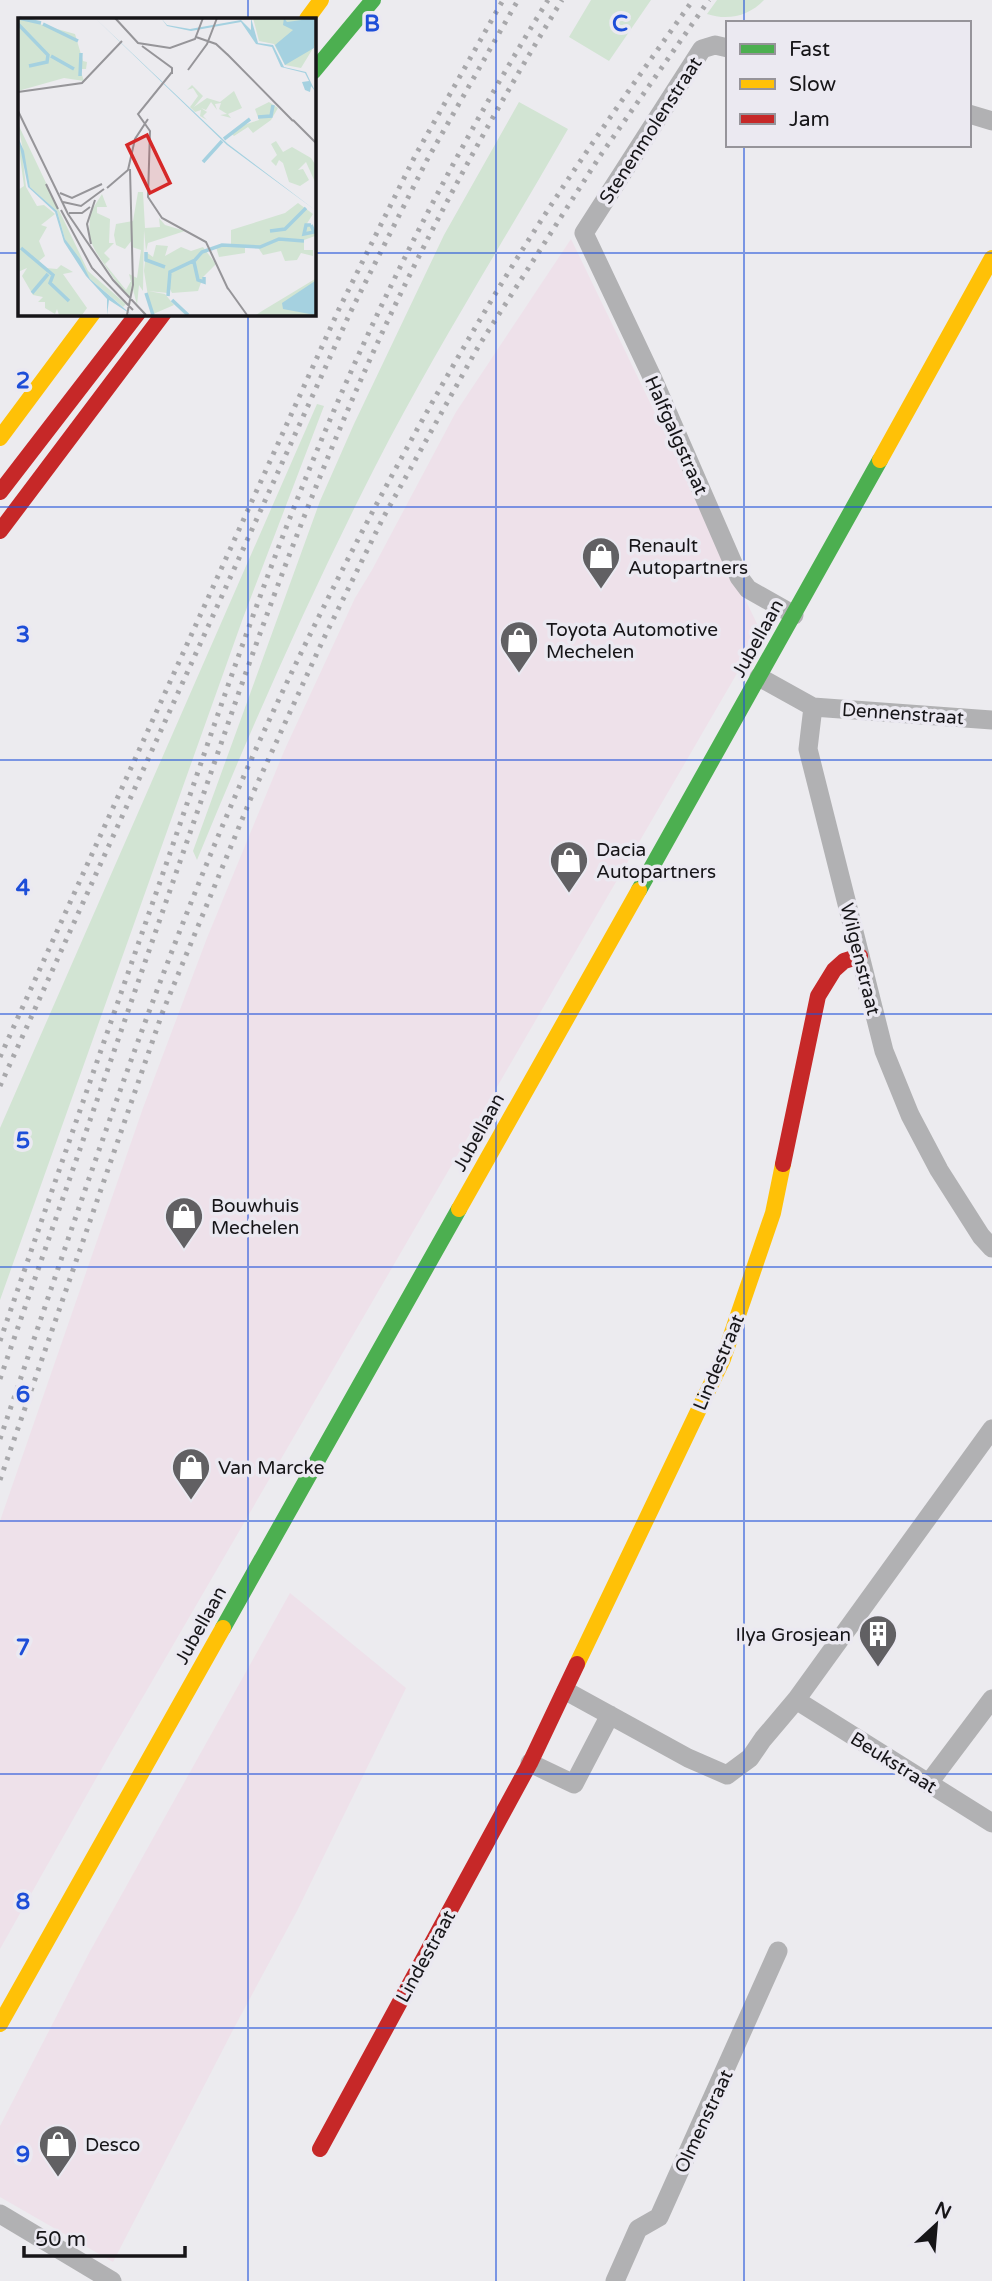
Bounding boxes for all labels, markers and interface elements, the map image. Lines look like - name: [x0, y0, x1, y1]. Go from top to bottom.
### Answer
- text: B: [364, 10, 380, 38]
- text: C: [612, 10, 628, 38]
- inset map: [18, 18, 315, 315]
- legend: [726, 21, 971, 147]
- text: Fast: [789, 37, 830, 62]
- street label: Stenenmolenstraat: [595, 53, 707, 208]
- text: Slow: [789, 72, 837, 97]
- text: Jam: [789, 107, 830, 132]
- text: 2: [16, 367, 30, 395]
- street label: Halfgalgstraat: [640, 373, 712, 498]
- shop icon: Renault Autopartners: [580, 535, 622, 590]
- place label: Renault Autopartners: [628, 535, 748, 579]
- street label: Jubellaan: [728, 596, 788, 681]
- shop icon: Toyota Automotive Mechelen: [498, 619, 540, 674]
- place label: Toyota Automotive Mechelen: [546, 619, 718, 663]
- text: 3: [16, 621, 30, 649]
- street label: Dennenstraat: [841, 699, 965, 729]
- shop icon: Dacia Autopartners: [548, 839, 590, 894]
- place label: Dacia Autopartners: [596, 839, 716, 883]
- text: 4: [16, 874, 31, 902]
- street label: Wilgenstraat: [835, 901, 885, 1018]
- street label: Jubellaan: [449, 1090, 509, 1175]
- text: 5: [16, 1127, 30, 1155]
- shop icon: Bouwhuis Mechelen: [163, 1195, 205, 1250]
- place label: Bouwhuis Mechelen: [211, 1195, 299, 1239]
- street label: Lindestraat: [689, 1311, 749, 1414]
- text: 6: [16, 1381, 30, 1409]
- shop icon: Van Marcke: [170, 1446, 212, 1501]
- place label: Van Marcke: [218, 1457, 324, 1479]
- street label: Jubellaan: [171, 1583, 231, 1668]
- building icon: Ilya Grosjean: [857, 1613, 899, 1668]
- place label: Ilya Grosjean: [735, 1624, 851, 1646]
- text: 7: [16, 1634, 30, 1662]
- street label: Beukstraat: [846, 1728, 941, 1798]
- text: 8: [16, 1888, 30, 1916]
- street label: Lindestraat: [392, 1907, 460, 2006]
- street label: Olmenstraat: [670, 2066, 737, 2177]
- shop icon: Desco: [37, 2123, 79, 2178]
- place label: Desco: [85, 2134, 140, 2156]
- text: 9: [16, 2141, 30, 2169]
- north arrow: [901, 2190, 971, 2260]
- text: N: [931, 2197, 955, 2224]
- scale bar: [24, 2214, 186, 2258]
- text: 50 m: [35, 2227, 86, 2252]

